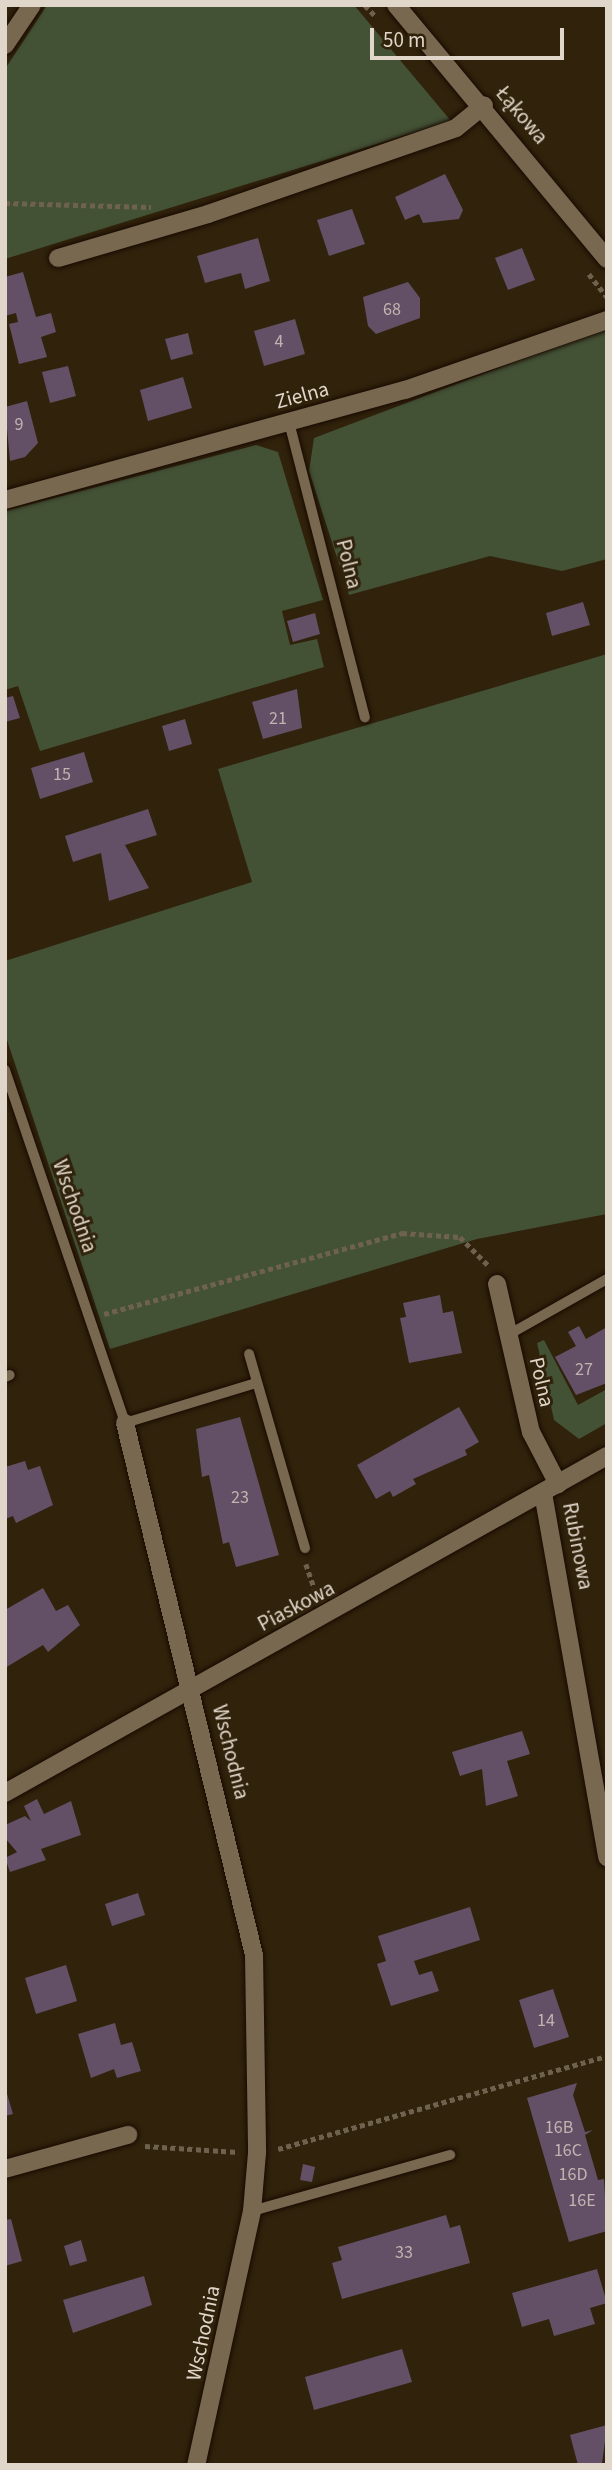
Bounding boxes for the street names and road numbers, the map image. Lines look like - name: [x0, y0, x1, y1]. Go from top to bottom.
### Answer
- street label: Łąkowa: [491, 81, 553, 149]
- street label: Zielna: [273, 376, 331, 414]
- street label: Polna: [331, 537, 367, 591]
- street label: Wschodnia: [47, 1156, 103, 1256]
- street label: Polna: [524, 1355, 560, 1409]
- street label: Rubinowa: [557, 1500, 599, 1592]
- street label: Piaskowa: [253, 1575, 339, 1637]
- street label: Wschodnia: [207, 1702, 255, 1802]
- street label: Wschodnia: [181, 2283, 225, 2383]

